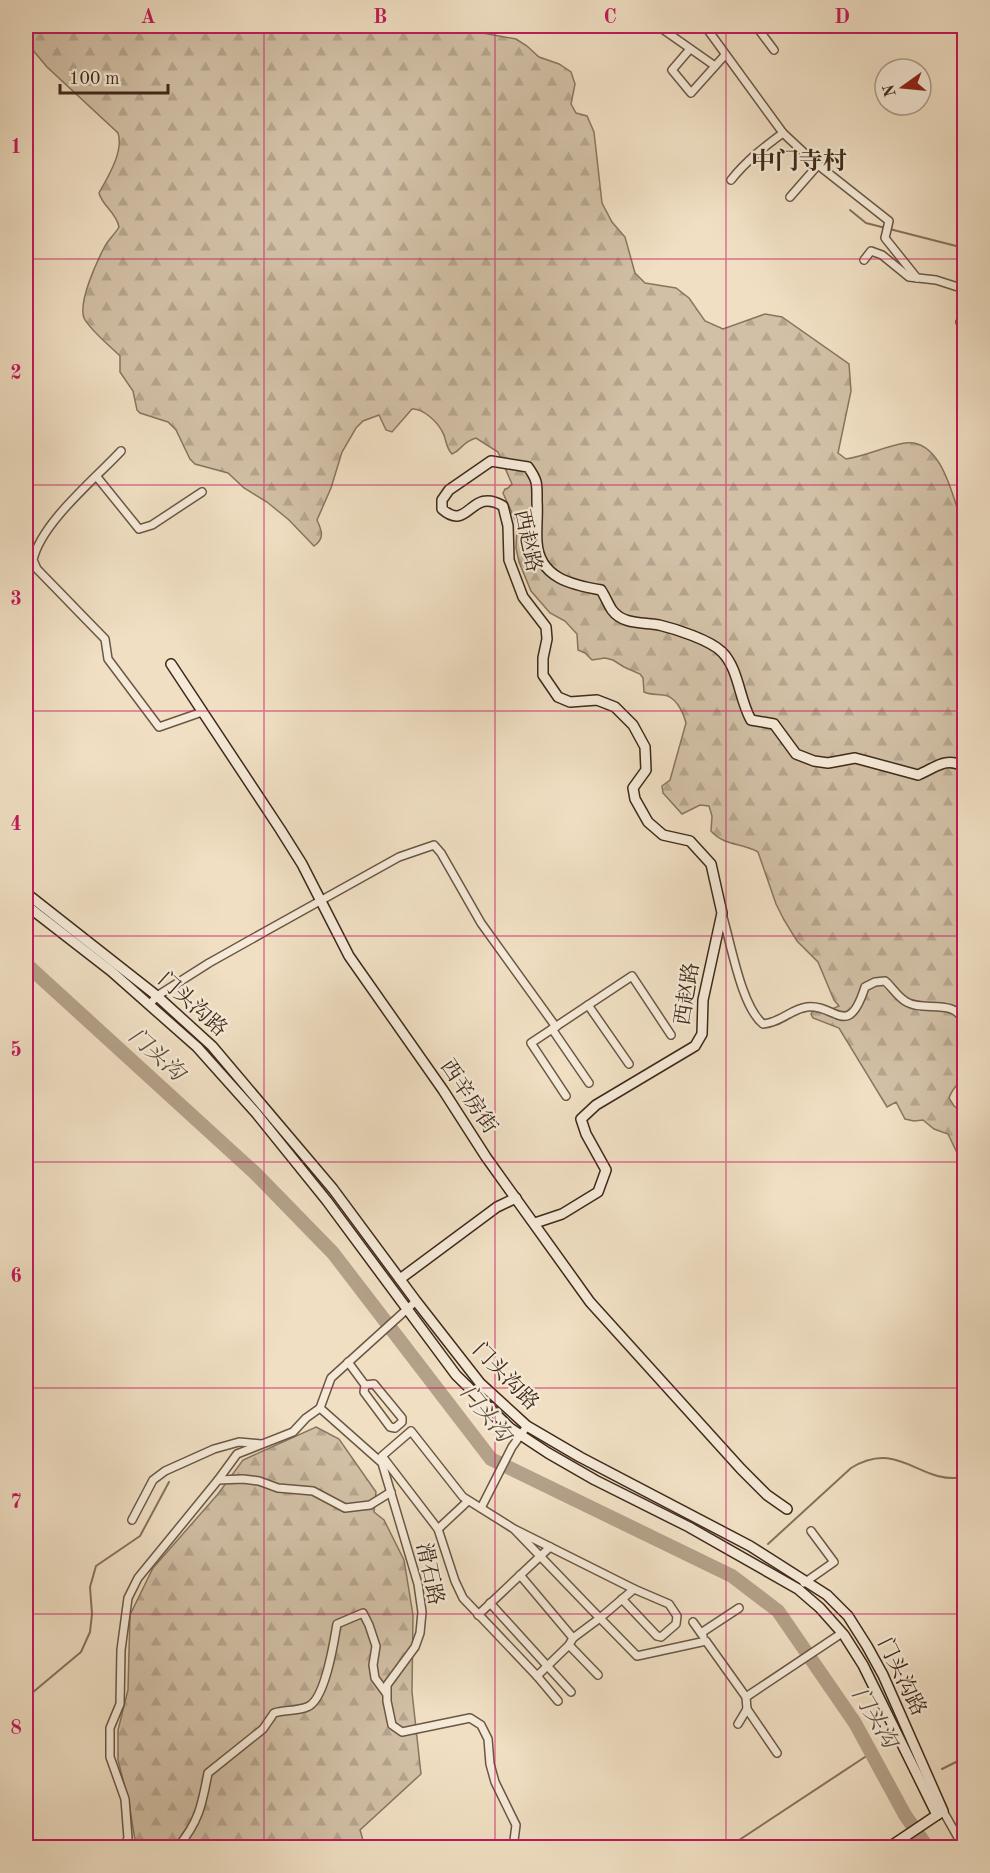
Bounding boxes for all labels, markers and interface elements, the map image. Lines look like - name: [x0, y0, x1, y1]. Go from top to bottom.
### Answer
- text: A: [140, 8, 156, 28]
- text: B: [373, 8, 387, 28]
- text: C: [603, 8, 617, 28]
- text: D: [834, 8, 850, 28]
- scale bar: [60, 57, 168, 95]
- north arrow: [873, 57, 933, 117]
- text: 100 m: [69, 70, 120, 88]
- text: N: [881, 82, 900, 98]
- text: 1: [10, 138, 22, 158]
- district label: 中门寺村: [751, 148, 847, 175]
- text: 2: [10, 364, 22, 384]
- street label: 西赵路: [510, 508, 546, 574]
- text: 3: [10, 590, 22, 610]
- text: 4: [10, 815, 22, 835]
- street label: 西赵路: [671, 961, 703, 1027]
- street label: 门头沟路: [154, 968, 232, 1041]
- water label: 门头沟: [124, 1023, 191, 1087]
- text: 5: [10, 1040, 22, 1061]
- street label: 西辛房街: [436, 1055, 502, 1138]
- text: 6: [10, 1267, 22, 1287]
- street label: 门头沟路: [467, 1338, 543, 1416]
- water label: 门头沟: [454, 1380, 516, 1448]
- text: 7: [10, 1493, 22, 1513]
- street label: 滑石路: [412, 1541, 448, 1607]
- street label: 门头沟路: [871, 1634, 931, 1720]
- water label: 门头沟: [846, 1683, 902, 1753]
- text: 8: [10, 1719, 22, 1739]

